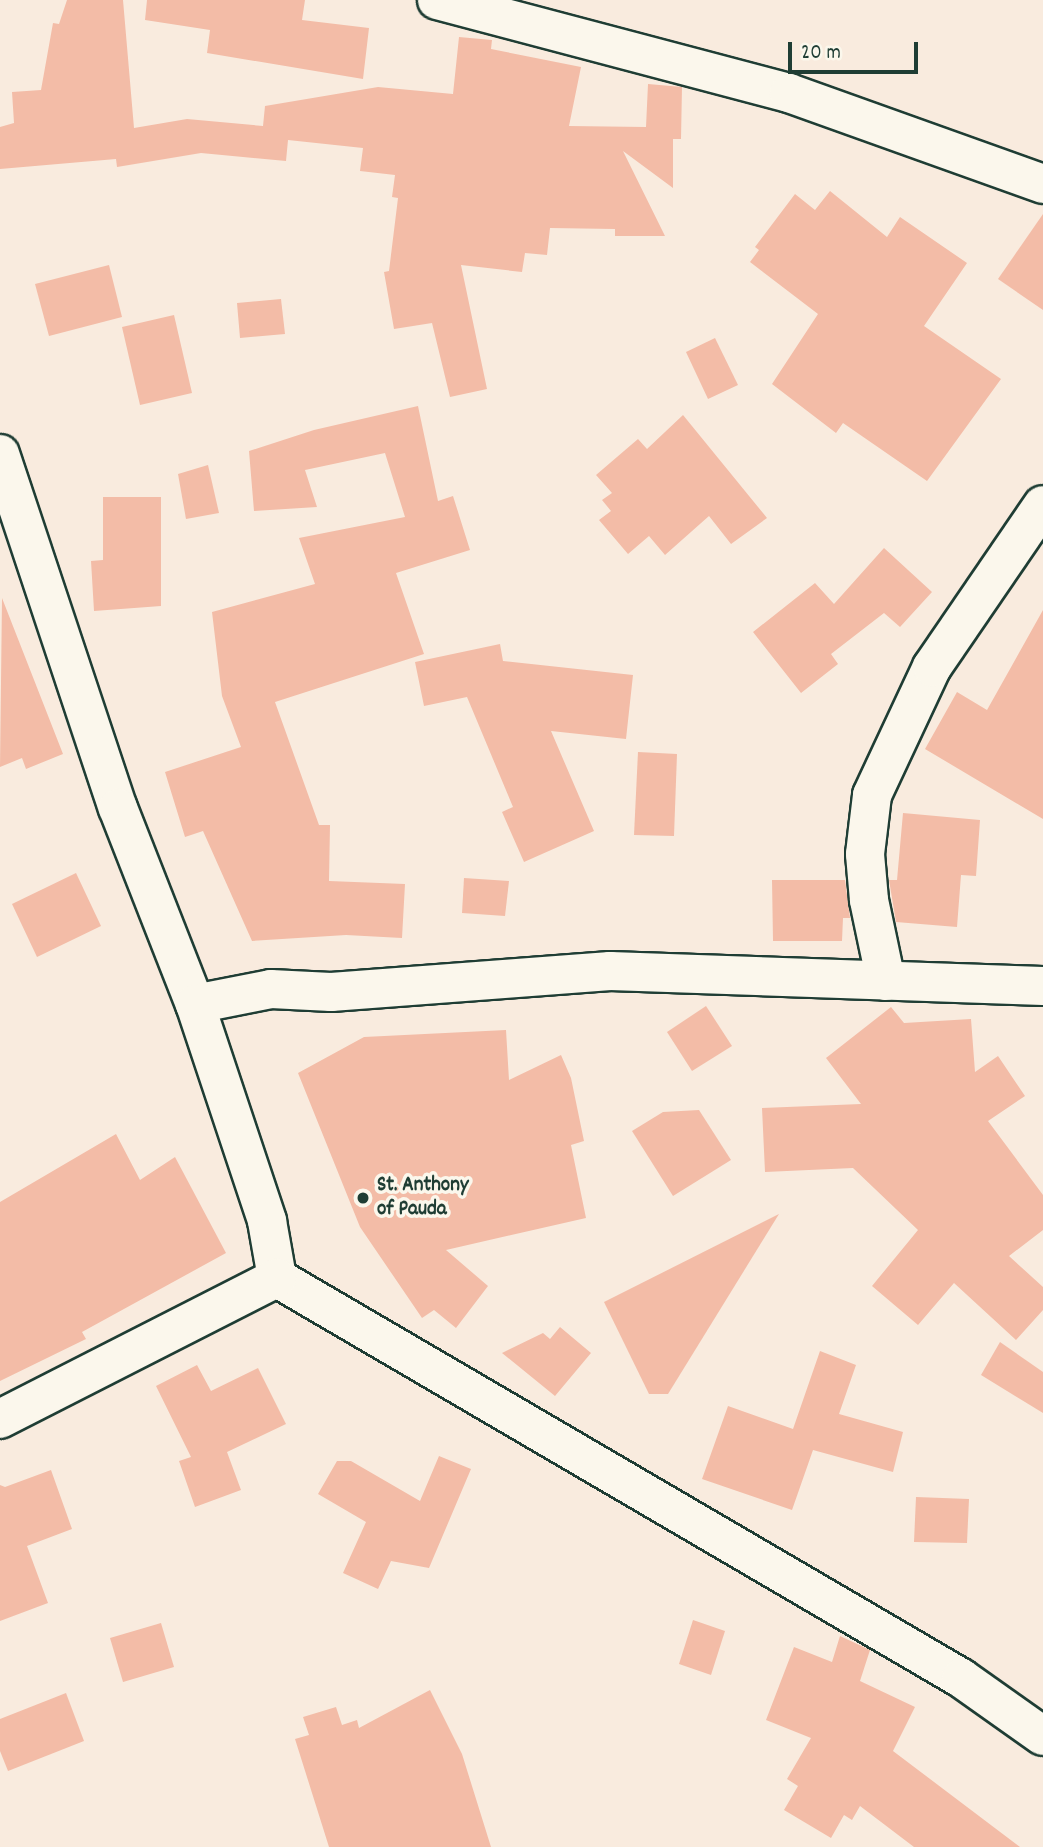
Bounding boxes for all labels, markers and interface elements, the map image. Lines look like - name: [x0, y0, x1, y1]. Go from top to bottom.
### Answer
- scale bar: [791, 28, 920, 72]
- text: 20 m: [801, 39, 841, 69]
- place label: St. Anthony of Pauda: [377, 1173, 468, 1223]
- marker: St. Anthony of Pauda: [355, 1190, 371, 1206]

